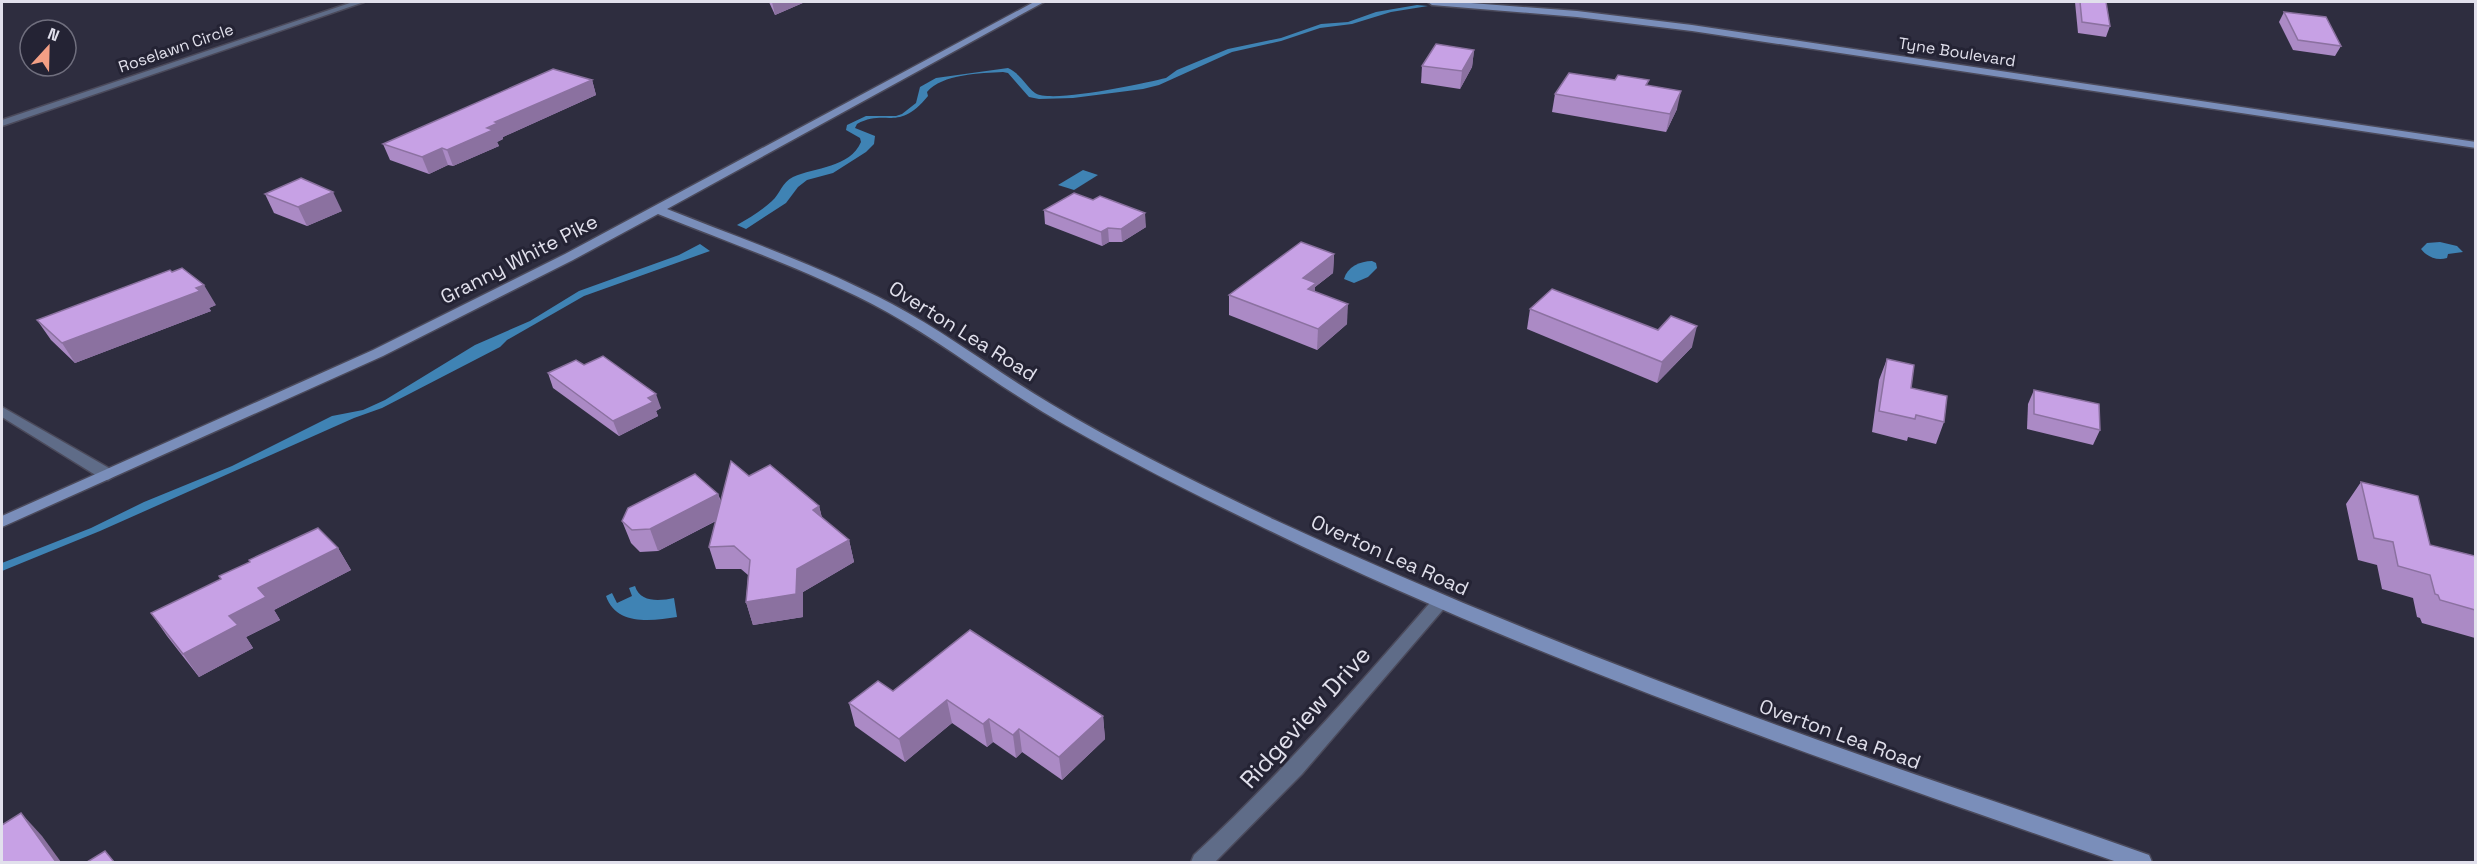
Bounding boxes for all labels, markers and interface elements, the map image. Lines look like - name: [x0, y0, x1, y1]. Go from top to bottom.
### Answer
- north arrow: [18, 18, 78, 78]
- street label: Roselawn Circle: [116, 18, 236, 78]
- text: N: [45, 23, 62, 46]
- street label: Tyne Boulevard: [1897, 32, 2017, 72]
- street label: Granny White Pike: [436, 208, 602, 310]
- street label: Overton Lea Road: [884, 275, 1042, 387]
- street label: Overton Lea Road: [1307, 509, 1473, 601]
- street label: Ridgeview Drive: [1233, 639, 1377, 795]
- street label: Overton Lea Road: [1756, 693, 1924, 775]

